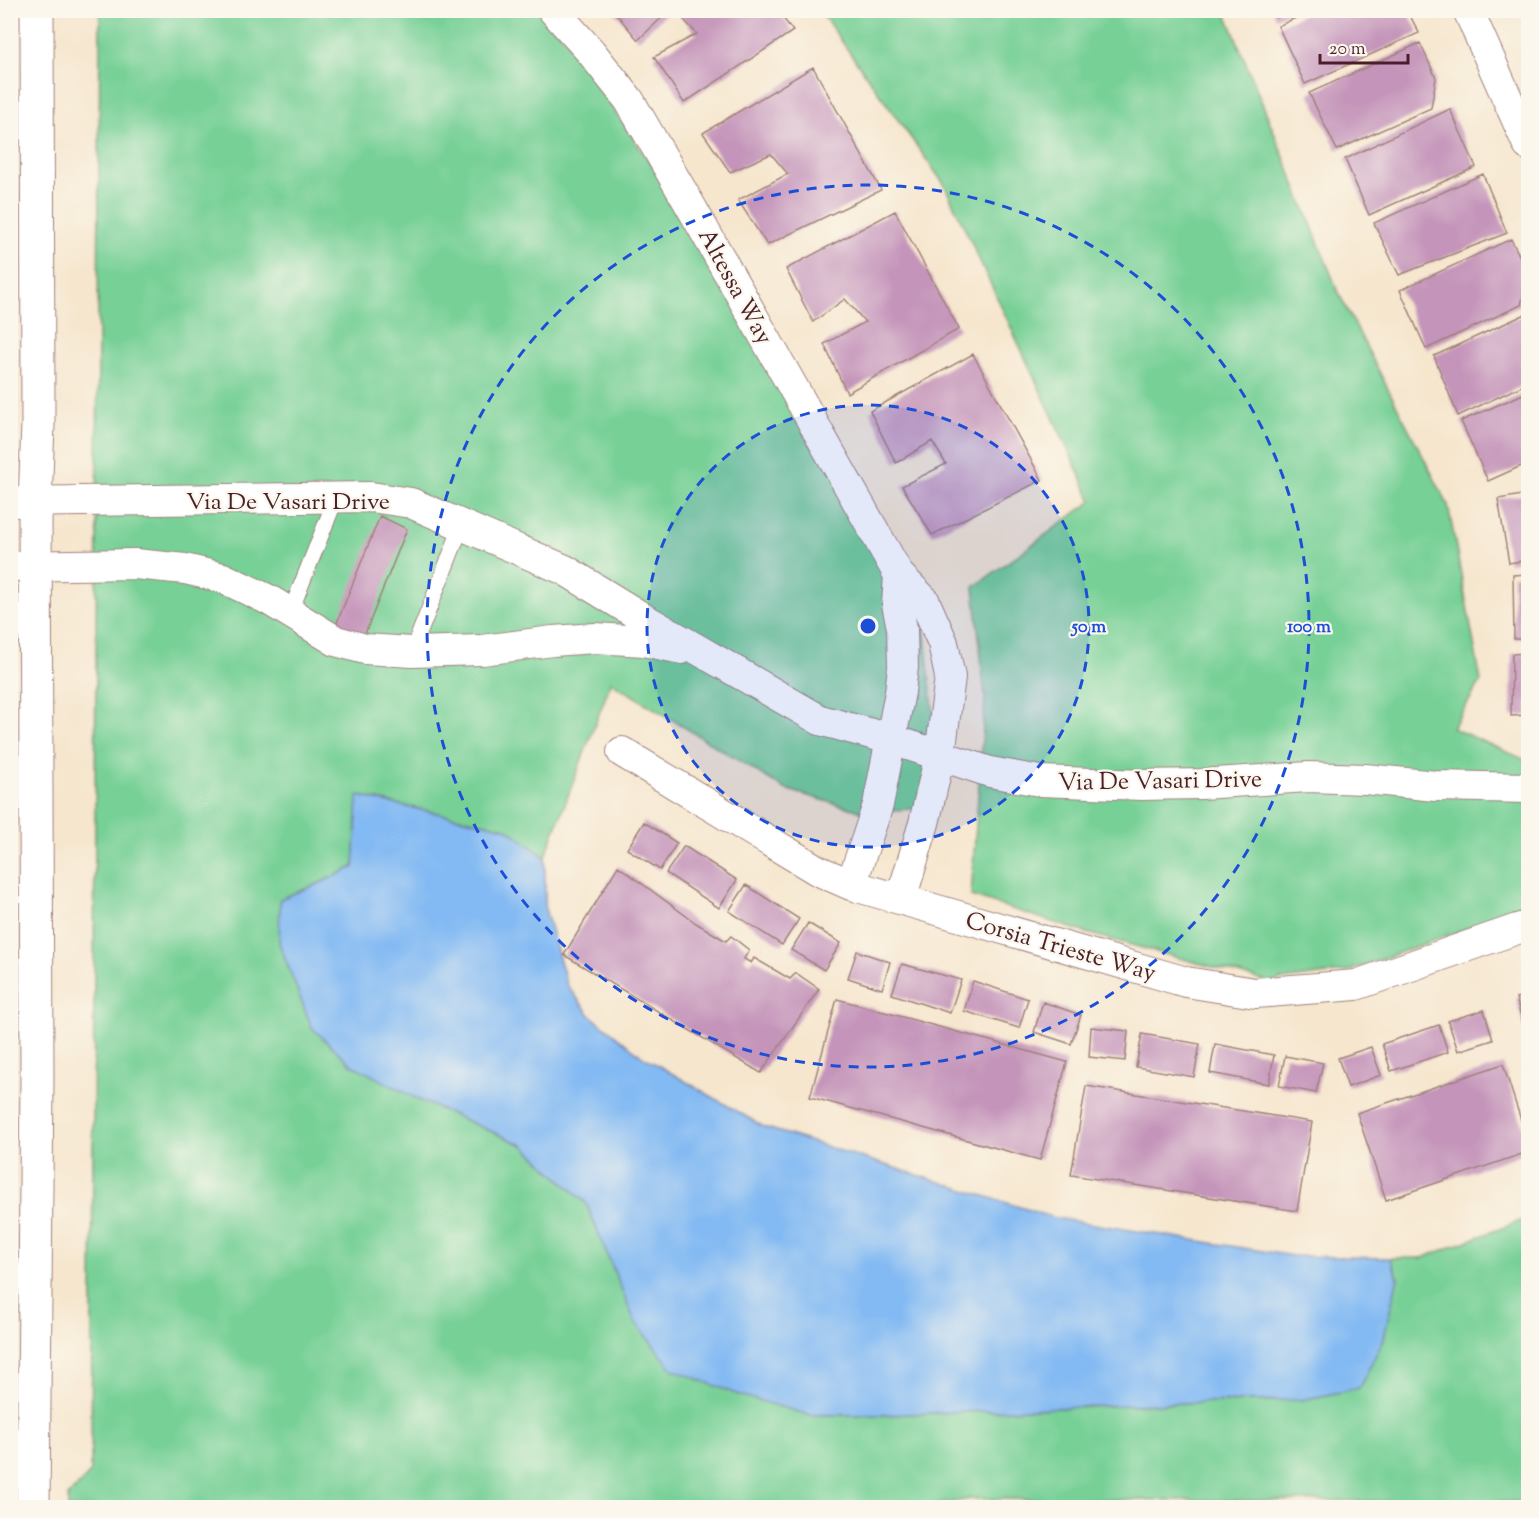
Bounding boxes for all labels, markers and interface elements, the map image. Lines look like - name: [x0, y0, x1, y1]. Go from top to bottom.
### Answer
- scale bar: [1320, 27, 1408, 65]
- text: 20 m: [1329, 37, 1366, 63]
- street label: Altessa Way: [688, 223, 780, 351]
- street label: Via De Vasari Drive: [186, 486, 390, 520]
- text: 50 m: [1070, 615, 1106, 641]
- text: 100 m: [1287, 615, 1331, 641]
- centre of rings: [858, 616, 878, 636]
- street label: Via De Vasari Drive: [1058, 763, 1262, 801]
- street label: Corsia Trieste Way: [961, 904, 1160, 991]

